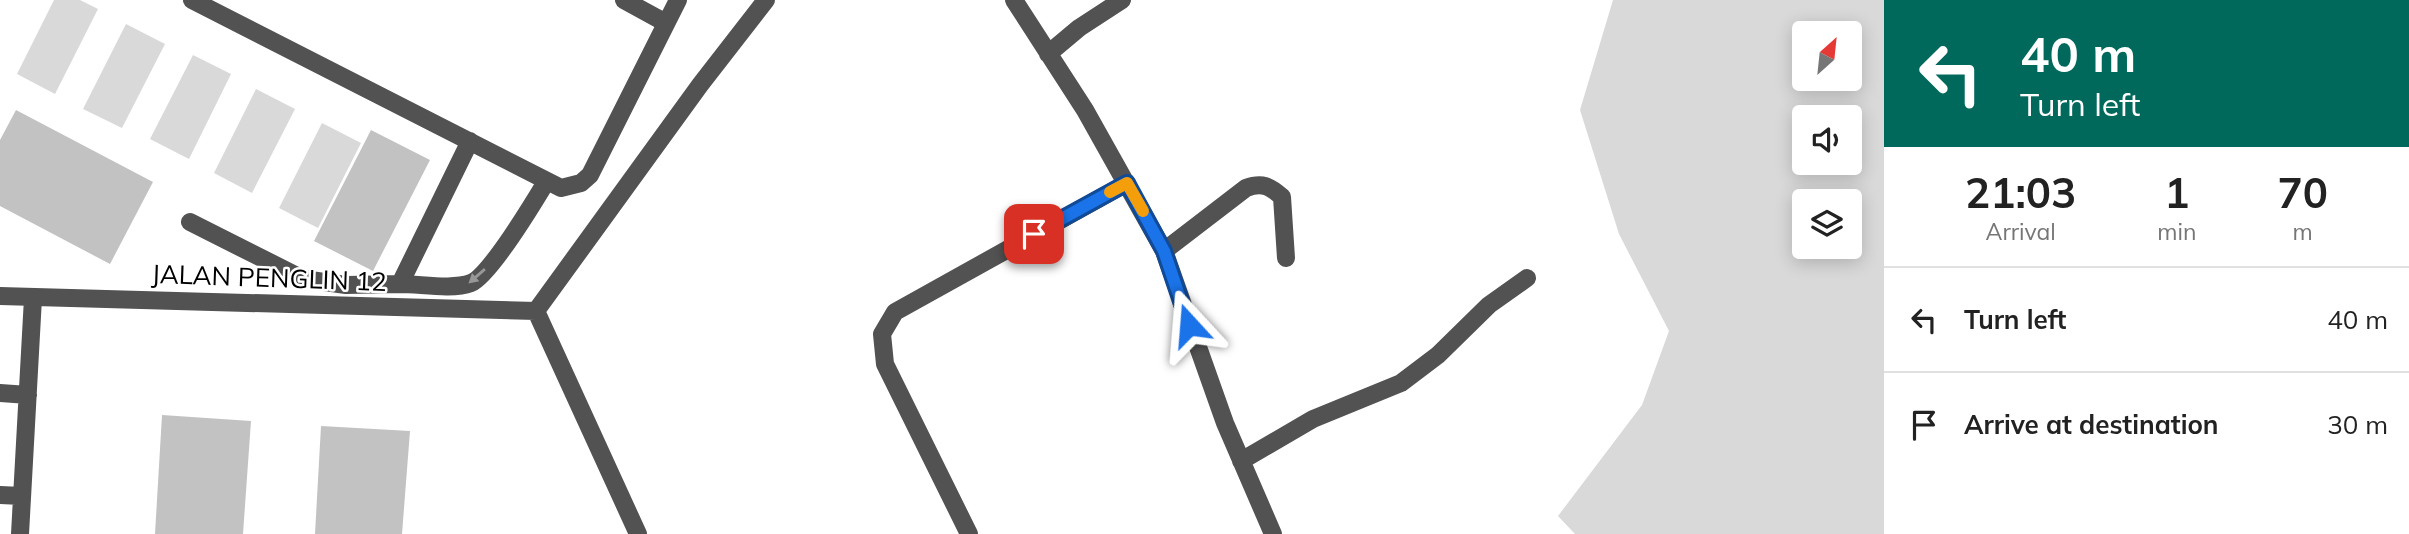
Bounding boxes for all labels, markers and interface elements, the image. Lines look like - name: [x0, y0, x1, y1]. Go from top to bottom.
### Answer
- north arrow: [1792, 21, 1862, 91]
- map controls: [1792, 21, 1862, 259]
- text: 40 m: [2020, 23, 2136, 84]
- icon: left: [1905, 28, 1996, 119]
- text: Turn left: [2020, 84, 2140, 124]
- button: sound: [1792, 105, 1862, 175]
- text: 21:03: [1965, 166, 2076, 219]
- text: 1: [2164, 166, 2189, 219]
- text: 70: [2278, 166, 2328, 219]
- button: layers: [1792, 189, 1862, 259]
- pin: [1004, 204, 1064, 264]
- icon: arrive: [1015, 215, 1053, 253]
- text: Arrival: [1985, 217, 2056, 246]
- text: min: [2157, 217, 2196, 246]
- text: m: [2293, 217, 2313, 246]
- street label: JALAN PENGLIN 12: [151, 257, 387, 298]
- one-way arrow: [468, 268, 486, 284]
- position arrow: [1152, 288, 1226, 362]
- icon: left: [1905, 301, 1943, 339]
- text: Turn left: [1964, 303, 2066, 336]
- text: 40 m: [2327, 303, 2388, 336]
- icon: arrive: [1905, 406, 1943, 444]
- text: Arrive at destination: [1964, 408, 2219, 441]
- text: 30 m: [2327, 408, 2388, 441]

